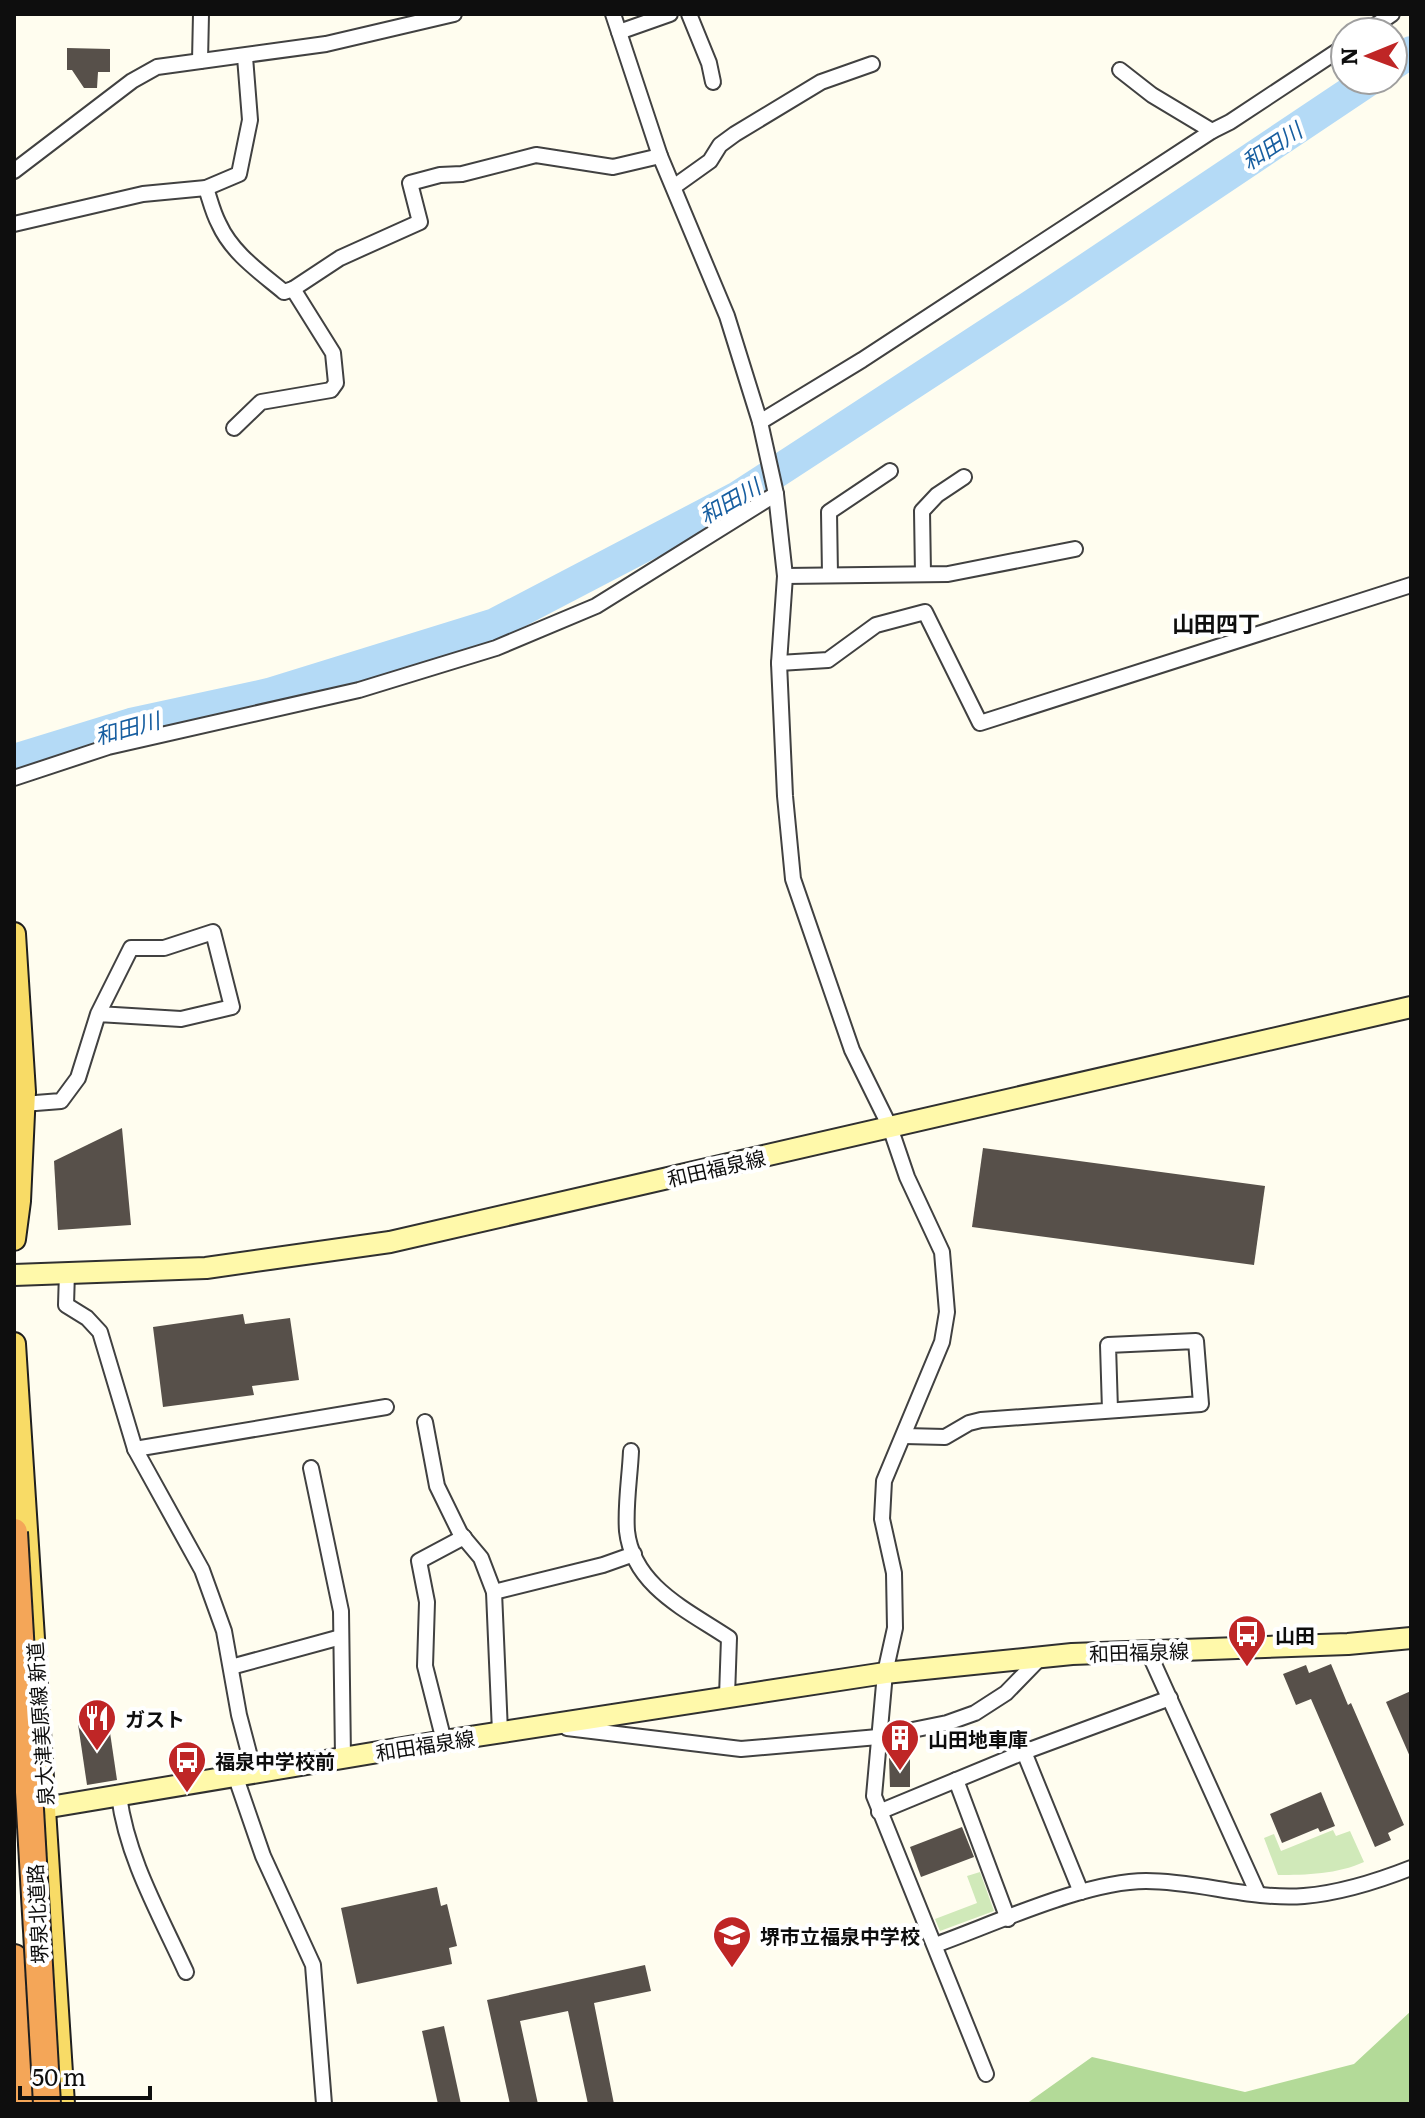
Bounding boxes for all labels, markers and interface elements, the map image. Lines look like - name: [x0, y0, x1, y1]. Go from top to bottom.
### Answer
- north arrow: [1329, 16, 1409, 96]
- text: N: [1331, 47, 1364, 66]
- water label: 和田川: [1234, 112, 1309, 177]
- water label: 和田川: [692, 468, 768, 531]
- district label: 山田四丁: [1172, 606, 1260, 639]
- water label: 和田川: [91, 702, 165, 751]
- street label: 和田福泉線: [664, 1141, 768, 1193]
- bus stop icon: 山田: [1226, 1613, 1268, 1668]
- place label: 山田: [1275, 1619, 1315, 1649]
- street label: 和田福泉線: [1089, 1634, 1189, 1668]
- street label: 泉大津美原線 新道: [18, 1641, 60, 1807]
- restaurant icon: ガスト: [76, 1697, 118, 1752]
- place label: ガスト: [125, 1703, 185, 1733]
- building icon: 山田地車庫: [879, 1717, 921, 1772]
- street label: 和田福泉線: [373, 1721, 477, 1767]
- place label: 山田地車庫: [928, 1723, 1028, 1753]
- bus stop icon: 福泉中学校前: [166, 1739, 208, 1794]
- place label: 福泉中学校前: [215, 1745, 335, 1775]
- street label: 堺泉北道路: [18, 1863, 54, 1965]
- school or university icon: 堺市立福泉中学校: [711, 1914, 753, 1969]
- place label: 堺市立福泉中学校: [760, 1920, 920, 1950]
- scale bar: [20, 2050, 150, 2100]
- text: 50 m: [32, 2058, 86, 2093]

